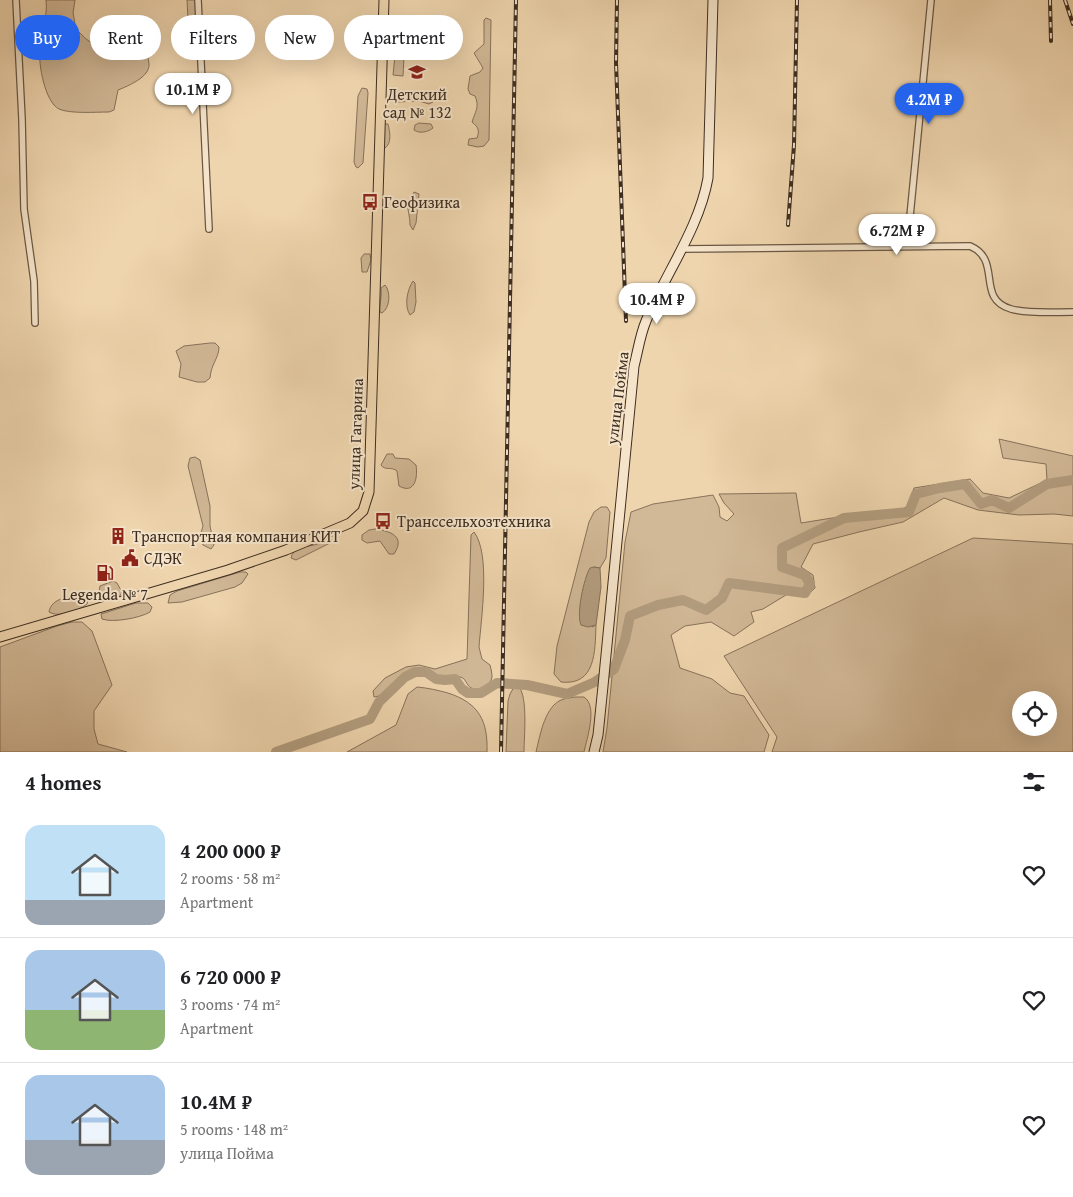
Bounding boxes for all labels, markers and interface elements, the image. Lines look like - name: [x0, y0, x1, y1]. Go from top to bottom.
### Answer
- chip: Buy: [15, 15, 80, 60]
- chip: Rent: [90, 15, 161, 60]
- chip: Filters: [171, 15, 255, 60]
- chip: New: [265, 15, 334, 60]
- chip: Apartment: [344, 15, 463, 60]
- school or university icon: Детский сад № 132: [407, 62, 427, 82]
- pin: 10.1M ₽: [147, 72, 239, 115]
- text: 10.1M ₽: [166, 77, 220, 101]
- place label: Детский сад № 132: [383, 82, 451, 124]
- pin: 4.2M ₽: [888, 82, 970, 125]
- text: 4.2M ₽: [906, 87, 952, 111]
- place label: Геофизика: [384, 190, 461, 214]
- bus stop icon: Геофизика: [360, 192, 380, 212]
- pin: 6.72M ₽: [851, 214, 943, 256]
- text: 6.72M ₽: [870, 218, 924, 242]
- pin: 10.4M ₽: [611, 282, 703, 325]
- text: 10.4M ₽: [630, 287, 684, 311]
- street label: улица Пойма: [599, 350, 635, 447]
- street label: улица Гагарина: [341, 377, 369, 491]
- place label: Транссельхозтехника: [397, 509, 551, 533]
- bus stop icon: Транссельхозтехника: [373, 511, 393, 531]
- place label: Транспортная компания КИТ: [132, 524, 340, 548]
- building icon: Транспортная компания КИТ: [108, 526, 128, 546]
- place label: СДЭК: [144, 546, 182, 570]
- public building icon: СДЭК: [120, 548, 140, 568]
- fuel station icon: Legenda № 7: [95, 563, 115, 583]
- place label: Legenda № 7: [62, 582, 148, 606]
- map controls: [1012, 691, 1057, 736]
- button: locate: [1012, 691, 1057, 736]
- text: 4 homes: [25, 767, 101, 798]
- icon: filters: [1020, 768, 1048, 796]
- text: 4 200 000 ₽: [180, 835, 281, 866]
- icon: home: [65, 845, 125, 905]
- icon: heart: [1020, 861, 1048, 889]
- text: 2 rooms · 58 m²: [180, 866, 280, 890]
- text: Apartment: [180, 890, 253, 914]
- text: 6 720 000 ₽: [180, 961, 281, 992]
- icon: home: [65, 970, 125, 1030]
- icon: heart: [1020, 986, 1048, 1014]
- text: 3 rooms · 74 m²: [180, 992, 280, 1016]
- text: Apartment: [180, 1016, 253, 1040]
- text: 10.4M ₽: [180, 1086, 252, 1117]
- icon: home: [65, 1095, 125, 1155]
- icon: heart: [1020, 1111, 1048, 1139]
- text: 5 rooms · 148 m²: [180, 1117, 288, 1141]
- text: улица Пойма: [180, 1141, 274, 1165]

